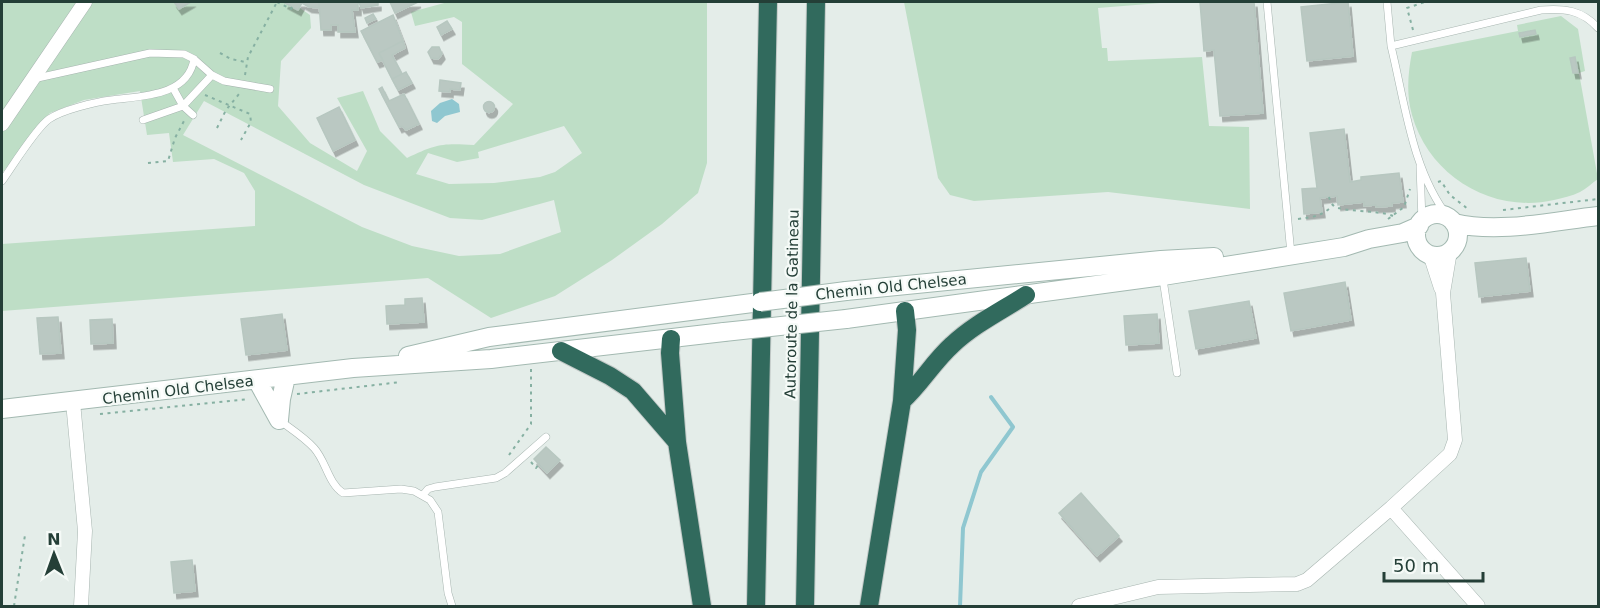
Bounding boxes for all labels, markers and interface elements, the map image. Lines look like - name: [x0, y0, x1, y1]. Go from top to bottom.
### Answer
- street label: Autoroute de la Gatineau: [781, 209, 803, 399]
- street label: Chemin Old Chelsea: [814, 270, 968, 304]
- street label: Chemin Old Chelsea: [101, 372, 255, 408]
- north arrow: [24, 524, 84, 584]
- text: N: [47, 530, 61, 549]
- scale bar: [1384, 545, 1483, 583]
- text: 50 m: [1393, 555, 1439, 576]

